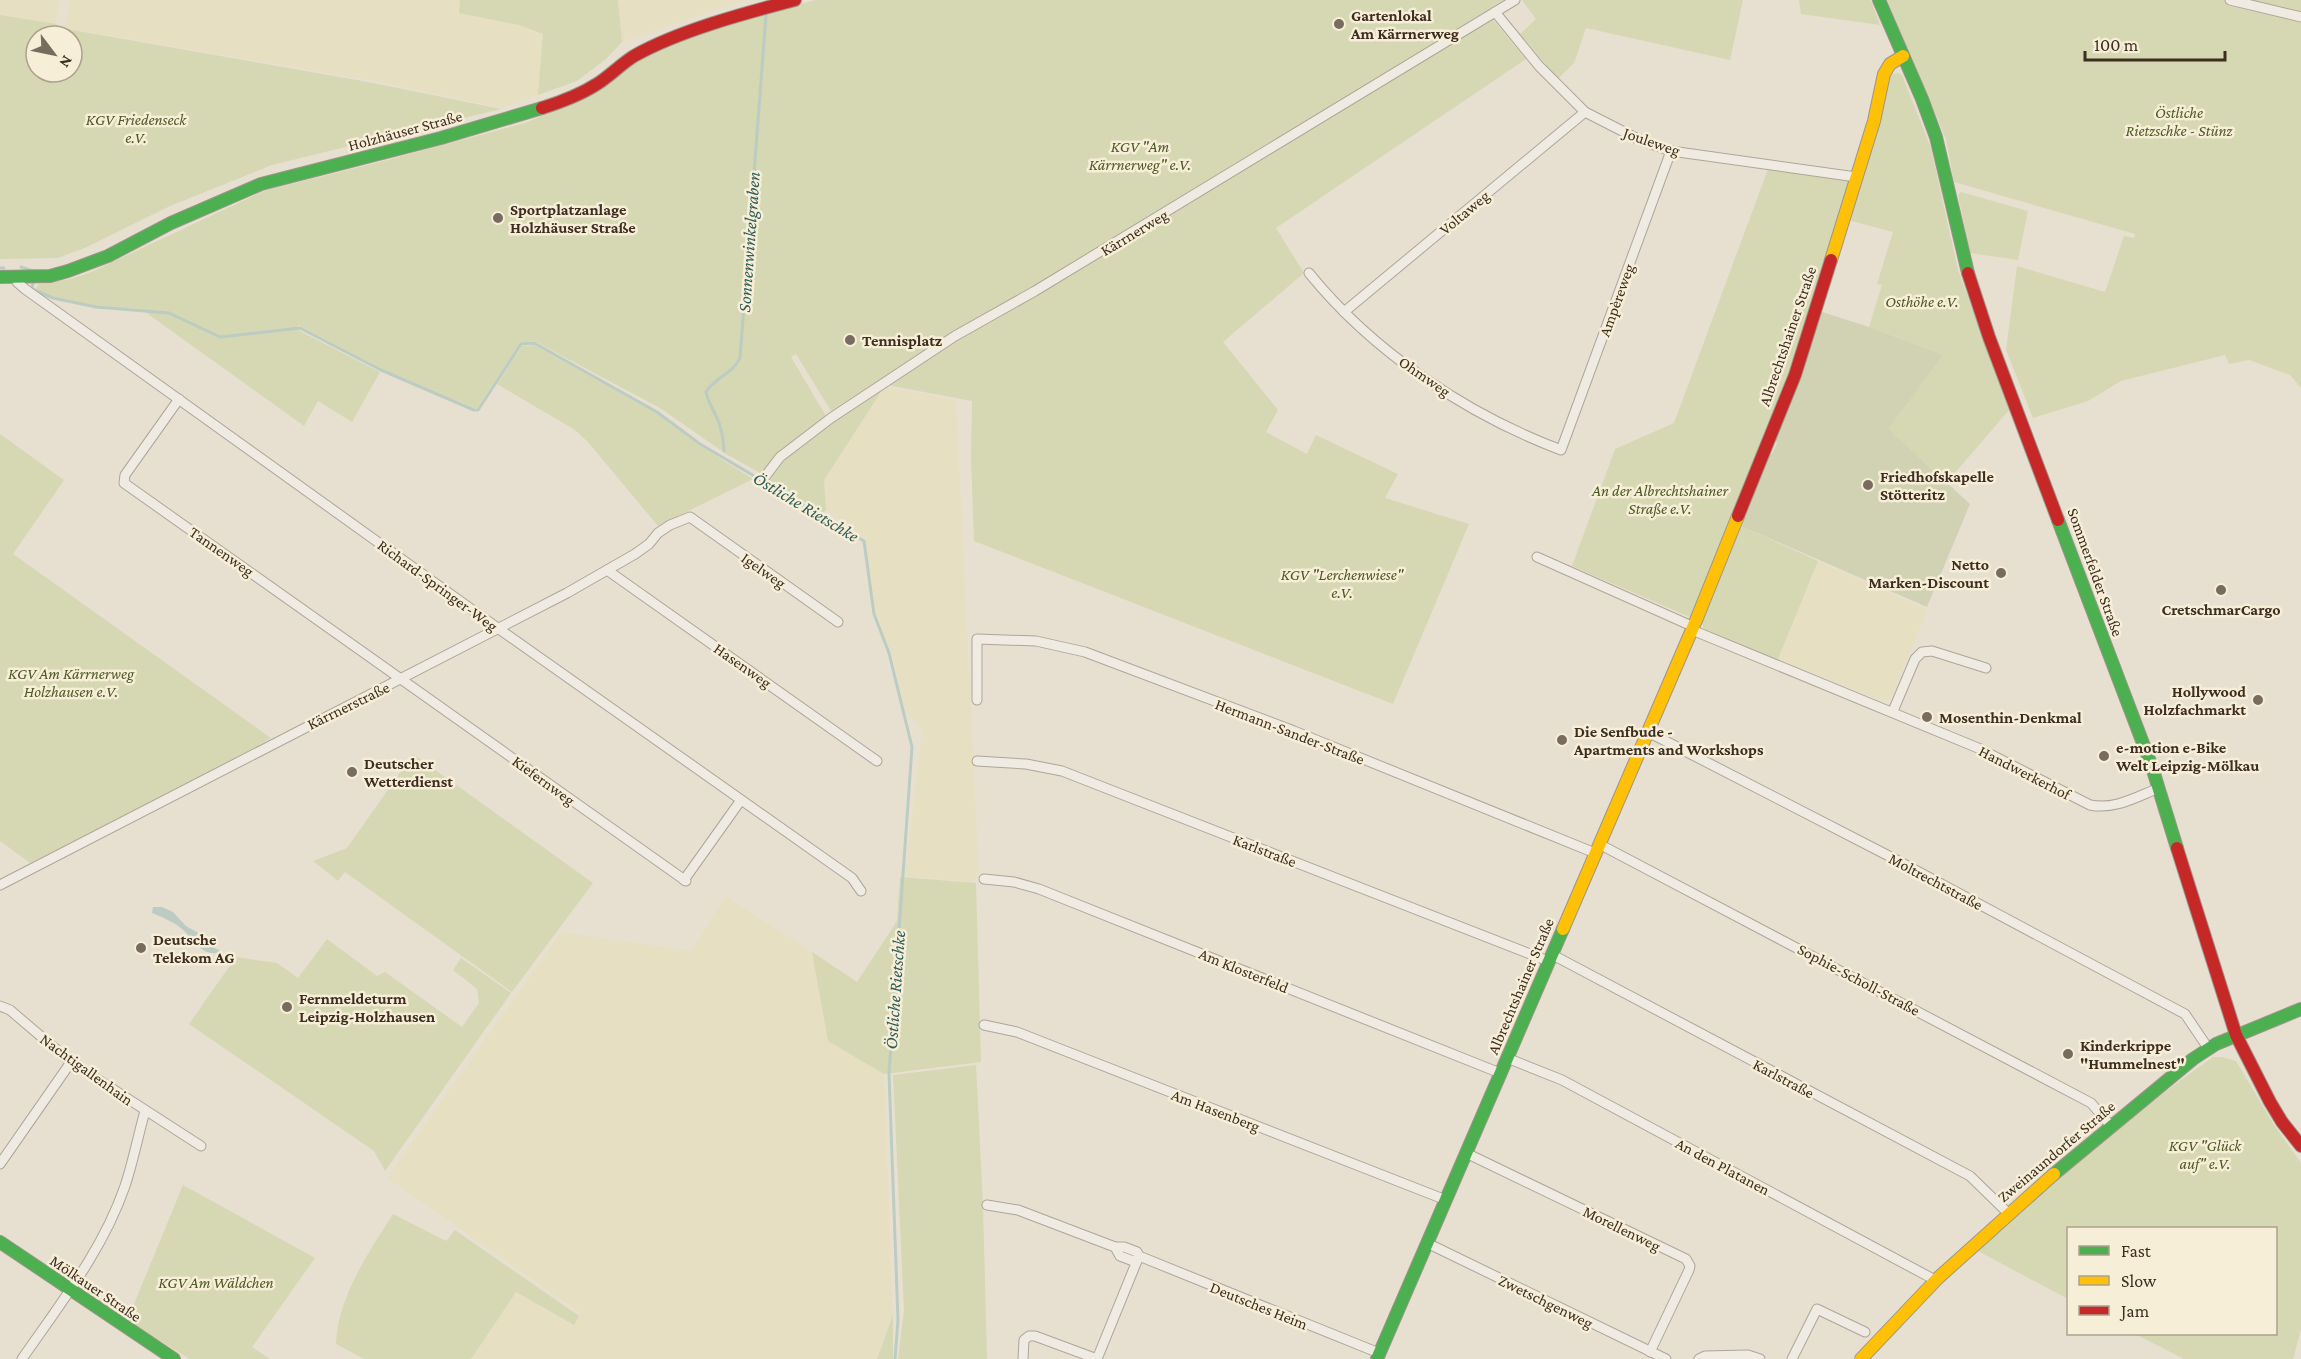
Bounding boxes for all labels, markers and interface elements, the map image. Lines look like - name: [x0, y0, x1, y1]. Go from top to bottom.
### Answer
- place label: Gartenlokal Am Kärrnerweg: [1350, 7, 1459, 42]
- marker: Gartenlokal Am Kärrnerweg: [1332, 17, 1346, 31]
- north arrow: [24, 24, 84, 84]
- scale bar: [2085, 24, 2224, 62]
- text: 100 m: [2094, 35, 2139, 55]
- text: N: [56, 53, 76, 71]
- park label: Östliche Rietzschke - Stünz: [2125, 104, 2234, 139]
- street label: Holzhäuser Straße: [346, 107, 464, 154]
- park label: KGV Friedenseck e.V.: [86, 111, 187, 146]
- street label: Jouleweg: [1619, 123, 1683, 160]
- park label: KGV "Am Kärrnerweg" e.V.: [1089, 138, 1191, 174]
- water label: Sonnenwinkelgraben: [734, 171, 764, 313]
- street label: Voltaweg: [1436, 187, 1493, 239]
- place label: Sportplatzanlage Holzhäuser Straße: [510, 201, 636, 236]
- street label: Kärrnerweg: [1098, 206, 1172, 260]
- marker: Sportplatzanlage Holzhäuser Straße: [491, 211, 505, 225]
- street label: Ampèreweg: [1595, 261, 1639, 339]
- street label: Albrechtshainer Straße: [1756, 264, 1819, 408]
- park label: Osthöhe e.V.: [1885, 293, 1959, 310]
- place label: Tennisplatz: [862, 332, 943, 349]
- marker: Tennisplatz: [843, 333, 857, 347]
- street label: Ohmweg: [1395, 353, 1454, 401]
- water label: Östliche Rietschke: [750, 468, 862, 546]
- place label: Friedhofskapelle Stötteritz: [1880, 468, 1995, 503]
- marker: Friedhofskapelle Stötteritz: [1861, 478, 1875, 492]
- park label: An der Albrechtshainer Straße e.V.: [1591, 482, 1728, 518]
- street label: Sommerfelder Straße: [2064, 506, 2127, 639]
- street label: Tannenweg: [186, 523, 257, 581]
- street label: Richard-Springer-Weg: [374, 536, 501, 636]
- street label: Igelweg: [738, 549, 789, 593]
- place label: Netto Marken-Discount: [1868, 556, 1989, 591]
- park label: KGV "Lerchenwiese" e.V.: [1281, 566, 1405, 601]
- marker: Netto Marken-Discount: [1994, 566, 2008, 580]
- marker: CretschmarCargo: [2214, 583, 2228, 597]
- place label: CretschmarCargo: [2161, 601, 2281, 618]
- street label: Hasenweg: [710, 639, 775, 692]
- park label: KGV Am Kärrnerweg Holzhausen e.V.: [8, 665, 135, 700]
- street label: Kärrnerstraße: [304, 678, 392, 733]
- place label: Hollywood Holzfachmarkt: [2143, 683, 2246, 718]
- marker: Hollywood Holzfachmarkt: [2251, 693, 2265, 707]
- street label: Hermann-Sander-Straße: [1213, 695, 1367, 768]
- place label: Mosenthin-Denkmal: [1939, 709, 2082, 726]
- marker: Mosenthin-Denkmal: [1920, 710, 1934, 724]
- place label: Die Senfbude - Apartments and Workshops: [1573, 723, 1764, 758]
- marker: Die Senfbude - Apartments and Workshops: [1555, 733, 1569, 747]
- place label: e-motion e-Bike Welt Leipzig-Mölkau: [2115, 739, 2259, 774]
- street label: Handwerkerhof: [1976, 742, 2075, 803]
- marker: e-motion e-Bike Welt Leipzig-Mölkau: [2097, 749, 2111, 763]
- street label: Kiefernweg: [509, 752, 578, 810]
- place label: Deutscher Wetterdienst: [363, 755, 453, 790]
- marker: Deutscher Wetterdienst: [345, 765, 359, 779]
- street label: Karlstraße: [1231, 831, 1299, 870]
- street label: Moltrechtstraße: [1886, 850, 1986, 913]
- street label: Albrechtshainer Straße: [1484, 915, 1557, 1057]
- water label: Östliche Rietschke: [881, 930, 909, 1050]
- place label: Deutsche Telekom AG: [153, 931, 235, 966]
- street label: Sophie-Scholl-Straße: [1794, 940, 1923, 1020]
- marker: Deutsche Telekom AG: [134, 941, 148, 955]
- street label: Am Klosterfeld: [1197, 945, 1291, 996]
- place label: Fernmeldeturm Leipzig-Holzhausen: [299, 990, 435, 1025]
- marker: Fernmeldeturm Leipzig-Holzhausen: [280, 1000, 294, 1014]
- street label: Nachtigallenhain: [36, 1030, 137, 1110]
- place label: Kinderkrippe "Hummelnest": [2080, 1037, 2185, 1072]
- marker: Kinderkrippe "Hummelnest": [2061, 1047, 2075, 1061]
- street label: Karlstraße: [1750, 1055, 1817, 1102]
- street label: Am Hasenberg: [1169, 1086, 1263, 1136]
- street label: Zweinaundorfer Straße: [1994, 1097, 2118, 1205]
- street label: An den Platanen: [1673, 1134, 1773, 1199]
- park label: KGV "Glück auf" e.V.: [2169, 1137, 2242, 1173]
- street label: Morellenweg: [1580, 1202, 1663, 1256]
- legend: [2067, 1227, 2277, 1335]
- text: Fast: [2121, 1241, 2152, 1261]
- street label: Mölkauer Straße: [47, 1252, 144, 1325]
- street label: Zwetschgenweg: [1495, 1271, 1596, 1333]
- text: Slow: [2121, 1271, 2157, 1291]
- park label: KGV Am Wäldchen: [158, 1274, 274, 1291]
- street label: Deutsches Heim: [1208, 1278, 1310, 1333]
- text: Jam: [2119, 1301, 2150, 1321]

